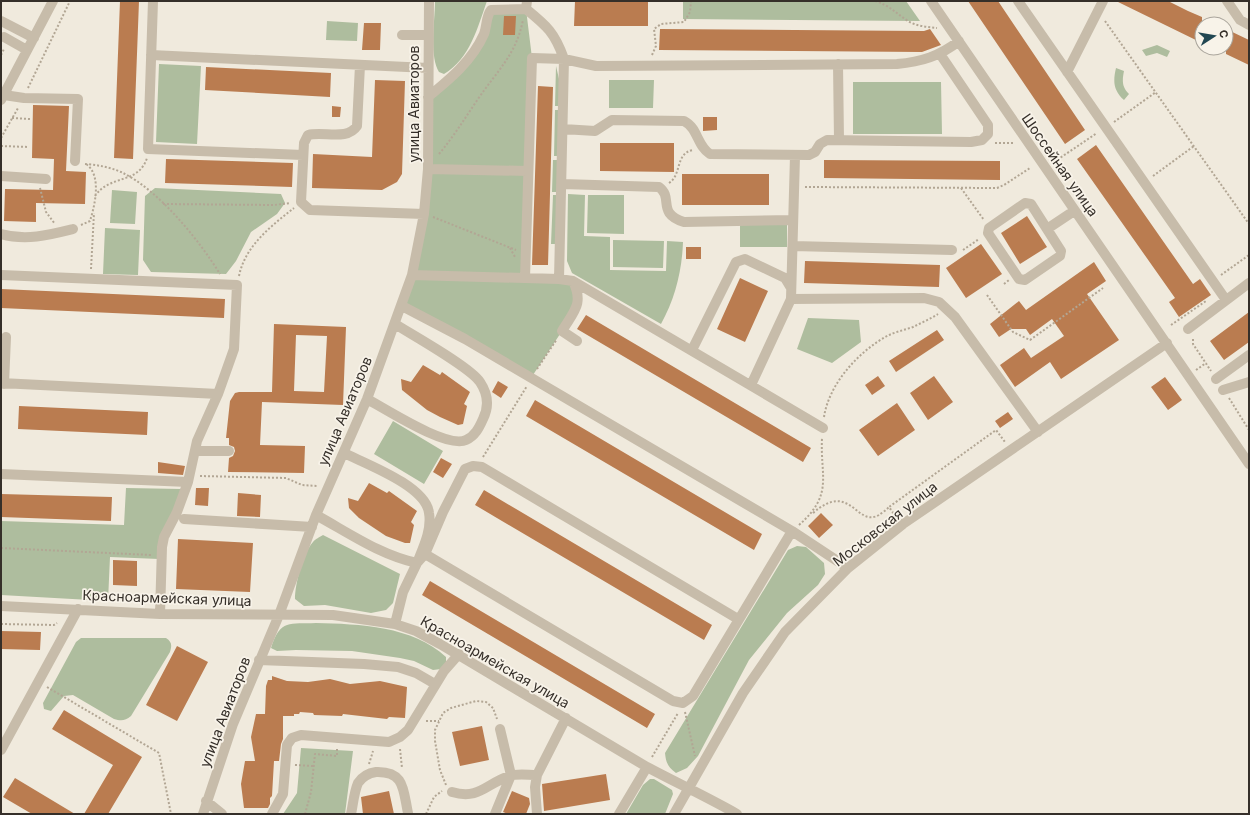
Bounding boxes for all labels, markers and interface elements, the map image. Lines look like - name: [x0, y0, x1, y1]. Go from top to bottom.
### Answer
- north arrow: [1194, 16, 1234, 56]
- text: С: [1216, 28, 1231, 39]
- street label: улица Авиаторов: [405, 45, 422, 163]
- street label: Шоссейная улица: [1018, 110, 1102, 219]
- street label: улица Авиаторов: [314, 354, 375, 468]
- street label: Московская улица: [829, 478, 940, 570]
- street label: Красноармейская улица: [82, 586, 252, 609]
- street label: Красноармейская улица: [418, 612, 573, 711]
- street label: улица Авиаторов: [196, 654, 253, 769]

